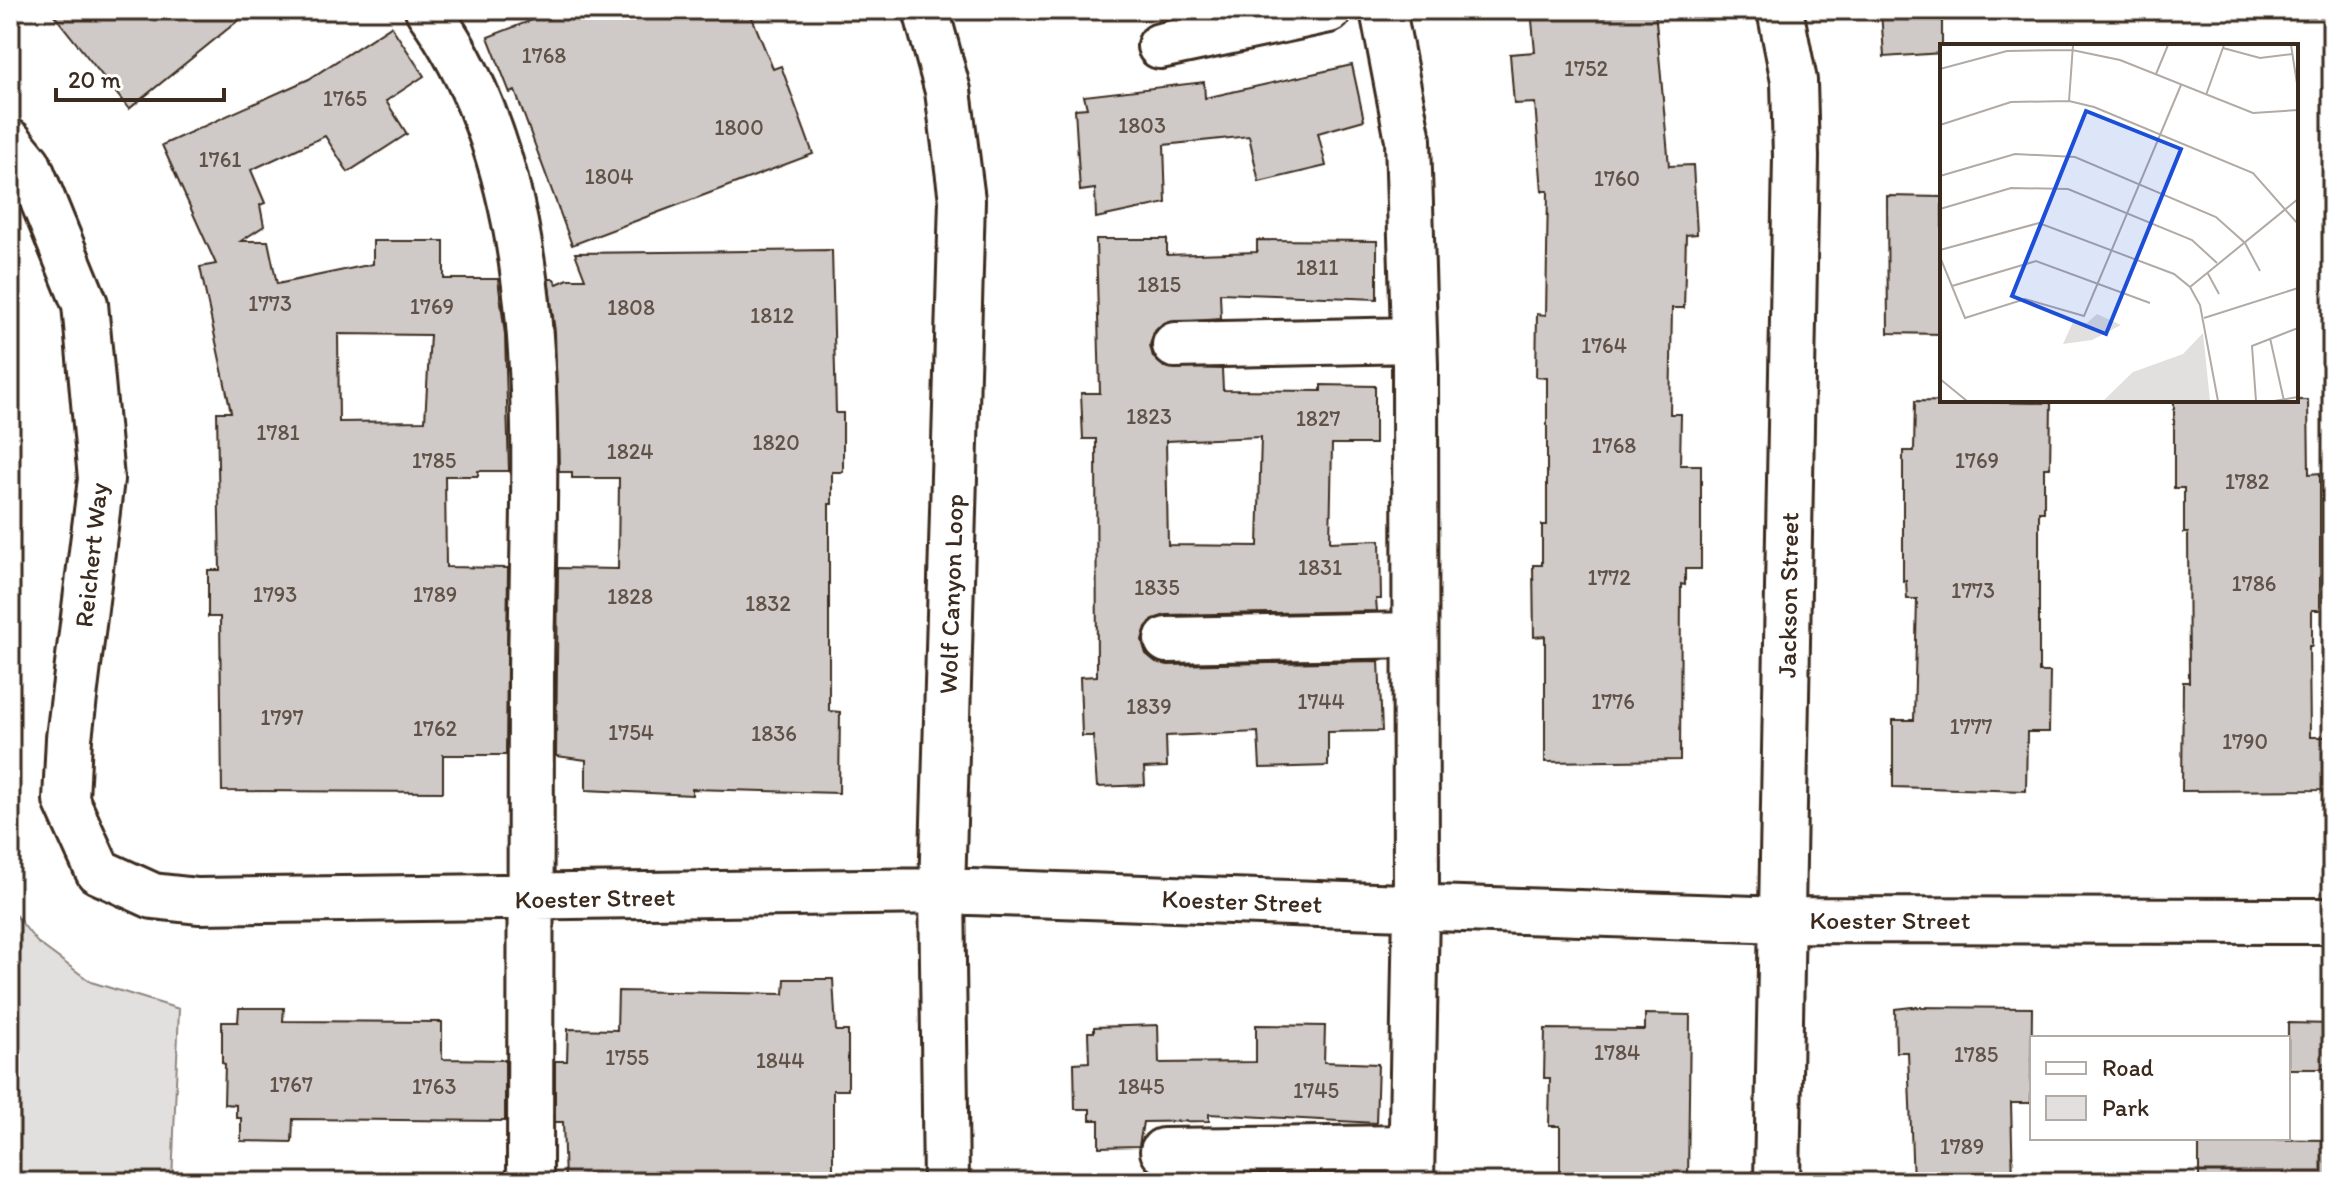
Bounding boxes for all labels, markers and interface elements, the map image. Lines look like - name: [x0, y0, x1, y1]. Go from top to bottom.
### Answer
- house number: 1768: [522, 42, 566, 69]
- inset map: [1940, 44, 2298, 402]
- scale bar: [56, 52, 224, 102]
- house number: 1752: [1564, 55, 1609, 82]
- text: 20 m: [68, 65, 121, 94]
- house number: 1765: [323, 85, 367, 112]
- house number: 1803: [1118, 112, 1166, 139]
- house number: 1800: [714, 114, 764, 141]
- house number: 1761: [199, 146, 241, 173]
- house number: 1804: [584, 163, 634, 190]
- house number: 1760: [1594, 165, 1640, 192]
- house number: 1811: [1296, 254, 1338, 281]
- house number: 1815: [1137, 271, 1181, 298]
- house number: 1773: [248, 290, 292, 317]
- house number: 1769: [410, 293, 454, 320]
- house number: 1808: [607, 294, 655, 321]
- house number: 1812: [750, 302, 794, 329]
- house number: 1764: [1581, 332, 1627, 359]
- house number: 1823: [1126, 403, 1172, 430]
- house number: 1827: [1296, 405, 1340, 432]
- house number: 1781: [256, 419, 300, 446]
- house number: 1820: [752, 429, 800, 456]
- house number: 1768: [1592, 432, 1636, 459]
- house number: 1824: [606, 438, 654, 465]
- house number: 1785: [412, 447, 456, 474]
- house number: 1769: [1955, 447, 1999, 474]
- house number: 1782: [2225, 468, 2270, 495]
- street label: Reichert Way: [67, 481, 115, 629]
- street label: Wolf Canyon Loop: [932, 493, 970, 695]
- street label: Jackson Street: [1771, 512, 1805, 678]
- house number: 1831: [1298, 554, 1342, 581]
- house number: 1772: [1587, 564, 1631, 591]
- house number: 1786: [2232, 570, 2276, 597]
- house number: 1835: [1134, 574, 1180, 601]
- house number: 1773: [1951, 577, 1995, 604]
- house number: 1793: [253, 581, 297, 608]
- house number: 1789: [413, 581, 457, 608]
- house number: 1828: [607, 583, 653, 610]
- house number: 1832: [745, 590, 791, 617]
- house number: 1744: [1297, 688, 1345, 715]
- house number: 1776: [1591, 688, 1635, 715]
- house number: 1839: [1126, 693, 1172, 720]
- house number: 1797: [260, 704, 304, 731]
- house number: 1777: [1950, 713, 1993, 740]
- house number: 1762: [413, 715, 458, 742]
- house number: 1754: [608, 719, 654, 746]
- house number: 1836: [751, 720, 797, 747]
- house number: 1790: [2222, 728, 2268, 755]
- street label: Koester Street: [514, 881, 676, 915]
- street label: Koester Street: [1161, 882, 1323, 920]
- street label: Koester Street: [1810, 904, 1971, 936]
- legend: [2030, 1036, 2290, 1140]
- house number: 1784: [1594, 1039, 1640, 1066]
- house number: 1785: [1954, 1041, 1998, 1068]
- house number: 1755: [605, 1044, 649, 1071]
- house number: 1844: [756, 1047, 804, 1074]
- text: Road: [2102, 1053, 2154, 1082]
- house number: 1767: [269, 1071, 313, 1098]
- house number: 1763: [412, 1073, 456, 1100]
- house number: 1845: [1117, 1073, 1165, 1100]
- house number: 1745: [1293, 1077, 1339, 1104]
- text: Park: [2102, 1093, 2149, 1122]
- house number: 1789: [1940, 1133, 1984, 1160]

